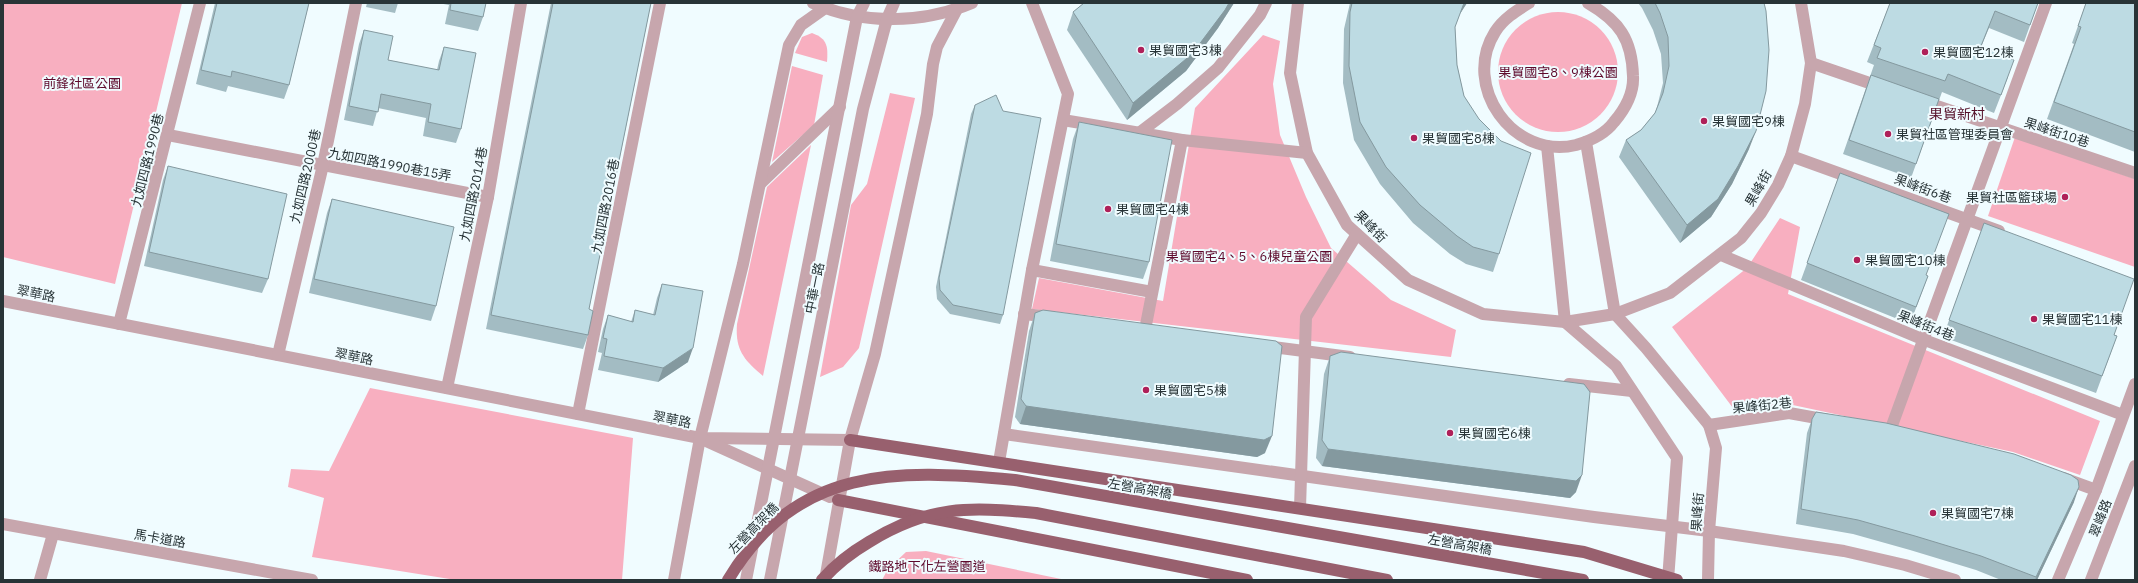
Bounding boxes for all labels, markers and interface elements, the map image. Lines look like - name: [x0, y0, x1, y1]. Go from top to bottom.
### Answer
- place label: 果貿國宅3棟: [1149, 42, 1222, 59]
- place label: 果貿國宅12棟: [1933, 44, 2014, 61]
- marker: 果貿國宅3棟: [1136, 45, 1146, 55]
- marker: 果貿國宅12棟: [1920, 47, 1930, 57]
- park label: 果貿國宅8、9棟公園: [1498, 64, 1618, 81]
- park label: 前鋒社區公園: [43, 75, 121, 92]
- district label: 果貿新村: [1929, 105, 1985, 123]
- street label: 九如四路1990巷: [128, 111, 167, 209]
- place label: 果貿國宅9棟: [1712, 113, 1785, 130]
- street label: 果峰街10巷: [2022, 114, 2092, 151]
- marker: 果貿國宅9棟: [1699, 116, 1709, 126]
- place label: 果貿社區管理委員會: [1896, 126, 2013, 143]
- street label: 九如四路2000巷: [286, 127, 325, 225]
- marker: 果貿社區管理委員會: [1883, 129, 1893, 139]
- place label: 果貿國宅8棟: [1422, 130, 1495, 147]
- marker: 果貿國宅8棟: [1409, 133, 1419, 143]
- street label: 九如四路1990巷15弄: [327, 144, 453, 185]
- street label: 九如四路2014巷: [456, 145, 491, 243]
- street label: 九如四路2016巷: [588, 157, 623, 255]
- street label: 果峰街: [1741, 167, 1776, 209]
- street label: 果峰街6巷: [1892, 170, 1954, 207]
- place label: 果貿社區籃球場: [1966, 189, 2057, 206]
- marker: 果貿社區籃球場: [2060, 192, 2070, 202]
- place label: 果貿國宅4棟: [1116, 201, 1189, 218]
- marker: 果貿國宅4棟: [1103, 204, 1113, 214]
- street label: 果峰街: [1351, 207, 1390, 246]
- park label: 果貿國宅4、5、6棟兒童公園: [1166, 248, 1332, 265]
- place label: 果貿國宅10棟: [1865, 252, 1946, 269]
- marker: 果貿國宅10棟: [1852, 255, 1862, 265]
- street label: 中華一路: [801, 261, 828, 315]
- street label: 翠華路: [15, 281, 57, 306]
- street label: 果峰街4巷: [1895, 306, 1957, 345]
- place label: 果貿國宅11棟: [2042, 311, 2123, 328]
- marker: 果貿國宅11棟: [2029, 314, 2039, 324]
- street label: 翠華路: [333, 344, 375, 369]
- place label: 果貿國宅5棟: [1154, 382, 1227, 399]
- marker: 果貿國宅5棟: [1141, 385, 1151, 395]
- street label: 果峰街2巷: [1731, 394, 1793, 417]
- street label: 翠華路: [651, 407, 693, 432]
- place label: 果貿國宅6棟: [1458, 425, 1531, 442]
- marker: 果貿國宅6棟: [1445, 428, 1455, 438]
- street label: 左營高架橋: [1106, 474, 1173, 503]
- street label: 果峰街: [1688, 492, 1707, 532]
- street label: 翠峰路: [2086, 497, 2115, 539]
- street label: 左營高架橋: [725, 499, 782, 558]
- place label: 果貿國宅7棟: [1941, 505, 2014, 522]
- marker: 果貿國宅7棟: [1928, 508, 1938, 518]
- street label: 馬卡道路: [133, 526, 187, 551]
- street label: 左營高架橋: [1426, 530, 1493, 559]
- park label: 鐵路地下化左營園道: [868, 558, 986, 575]

